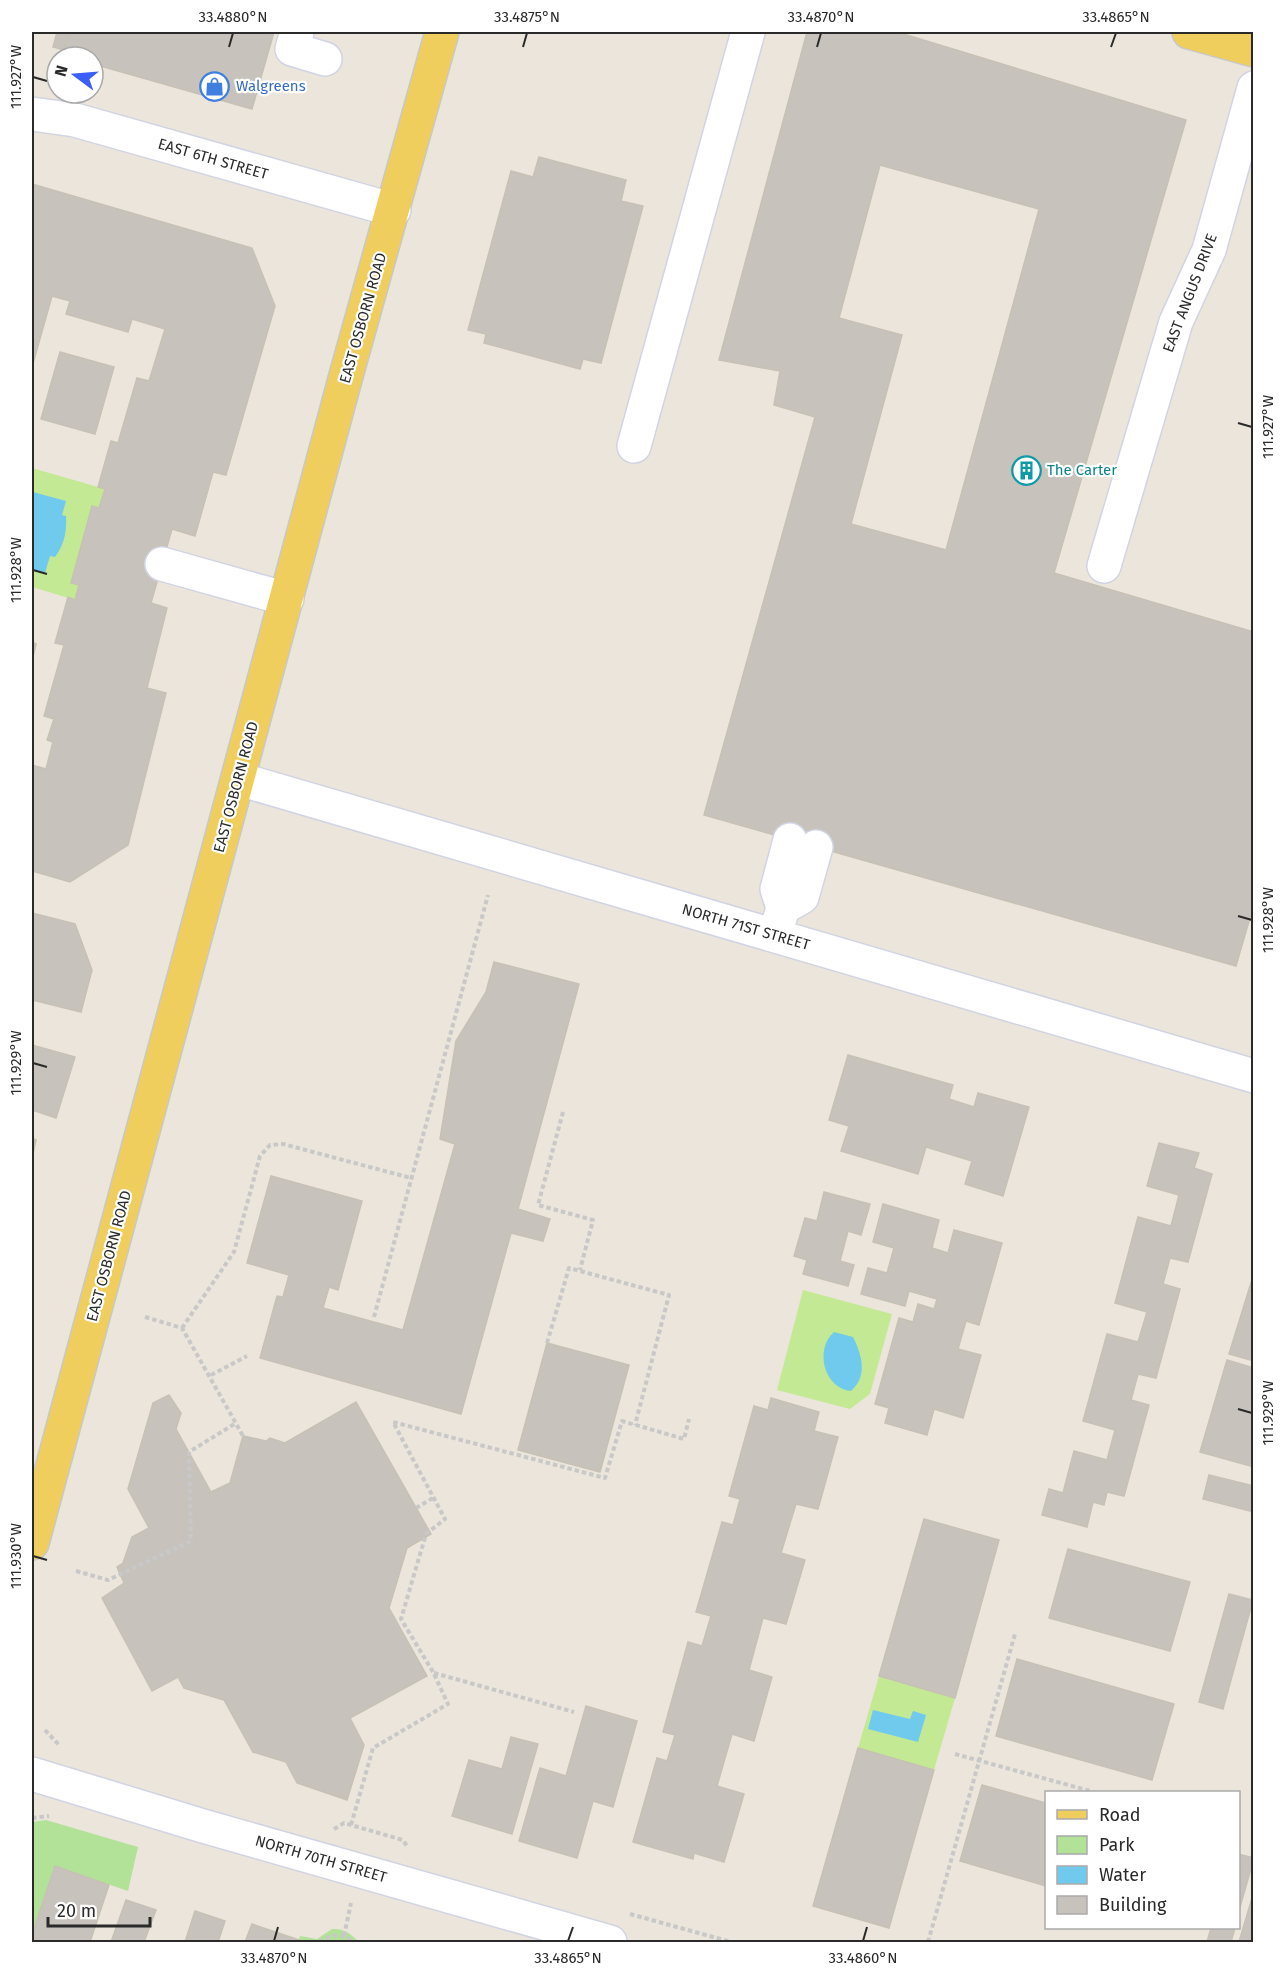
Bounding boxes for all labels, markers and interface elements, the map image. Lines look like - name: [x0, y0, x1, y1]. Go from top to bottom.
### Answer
- text: 33.4880°N: [198, 8, 268, 26]
- text: 33.4875°N: [494, 8, 560, 26]
- text: 33.4870°N: [787, 8, 855, 26]
- text: 33.4865°N: [1082, 8, 1150, 26]
- text: 111.927°W: [7, 44, 25, 109]
- north arrow: [45, 45, 105, 105]
- text: N: [50, 63, 72, 79]
- shop icon: Walgreens: [199, 70, 231, 102]
- place label: Walgreens: [236, 77, 306, 95]
- street label: EAST 6TH STREET: [156, 135, 270, 183]
- street label: EAST ANGUS DRIVE: [1159, 231, 1221, 355]
- street label: EAST OSBORN ROAD: [336, 251, 390, 385]
- text: 111.927°W: [1259, 394, 1277, 459]
- building icon: The Carter: [1010, 454, 1042, 486]
- place label: The Carter: [1047, 461, 1117, 479]
- text: 111.928°W: [7, 537, 25, 603]
- street label: EAST OSBORN ROAD: [210, 719, 262, 855]
- text: 111.928°W: [1259, 887, 1277, 953]
- street label: NORTH 71ST STREET: [680, 900, 812, 954]
- text: 111.929°W: [7, 1030, 25, 1096]
- street label: EAST OSBORN ROAD: [83, 1188, 135, 1324]
- text: 111.929°W: [1259, 1380, 1277, 1446]
- text: 111.930°W: [7, 1522, 25, 1589]
- legend: [1045, 1791, 1240, 1929]
- text: Road: [1099, 1804, 1141, 1826]
- street label: NORTH 70TH STREET: [253, 1832, 389, 1886]
- text: Park: [1099, 1834, 1135, 1856]
- text: Water: [1099, 1864, 1146, 1886]
- scale bar: [48, 1890, 150, 1928]
- text: Building: [1099, 1894, 1167, 1916]
- text: 20 m: [57, 1900, 96, 1922]
- text: 33.4870°N: [240, 1949, 308, 1967]
- text: 33.4865°N: [534, 1949, 602, 1967]
- text: 33.4860°N: [829, 1949, 897, 1967]

